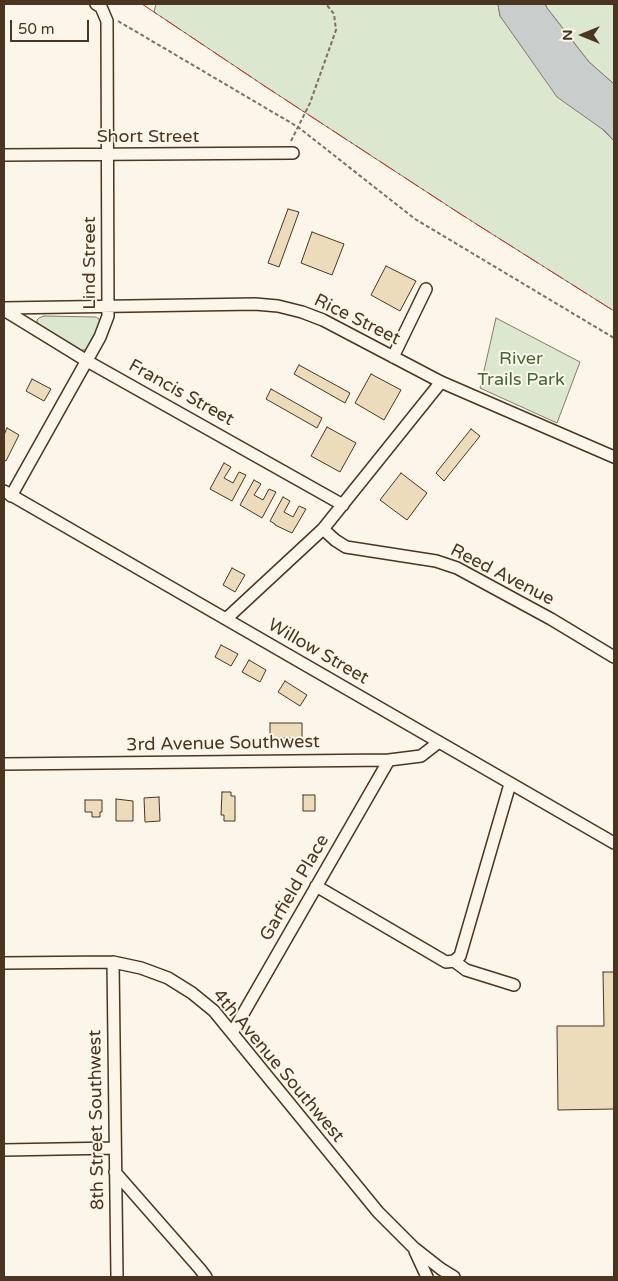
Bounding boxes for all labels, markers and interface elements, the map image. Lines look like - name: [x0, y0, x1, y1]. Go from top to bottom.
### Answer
- scale bar: [12, 10, 91, 42]
- north arrow: [558, 10, 608, 60]
- text: 50 m: [18, 20, 55, 38]
- text: N: [559, 29, 576, 41]
- street label: Short Street: [97, 126, 199, 148]
- street label: Lind Street: [79, 216, 101, 310]
- street label: Rice Street: [310, 290, 404, 350]
- park label: River Trails Park: [477, 348, 565, 390]
- street label: Francis Street: [124, 355, 238, 431]
- street label: Reed Avenue: [446, 540, 558, 610]
- street label: Willow Street: [264, 614, 372, 690]
- street label: 3rd Avenue Southwest: [126, 732, 320, 756]
- street label: Garfield Place: [256, 831, 334, 945]
- street label: 4th Avenue Southwest: [208, 985, 348, 1147]
- street label: 8th Street Southwest: [85, 1030, 109, 1210]

